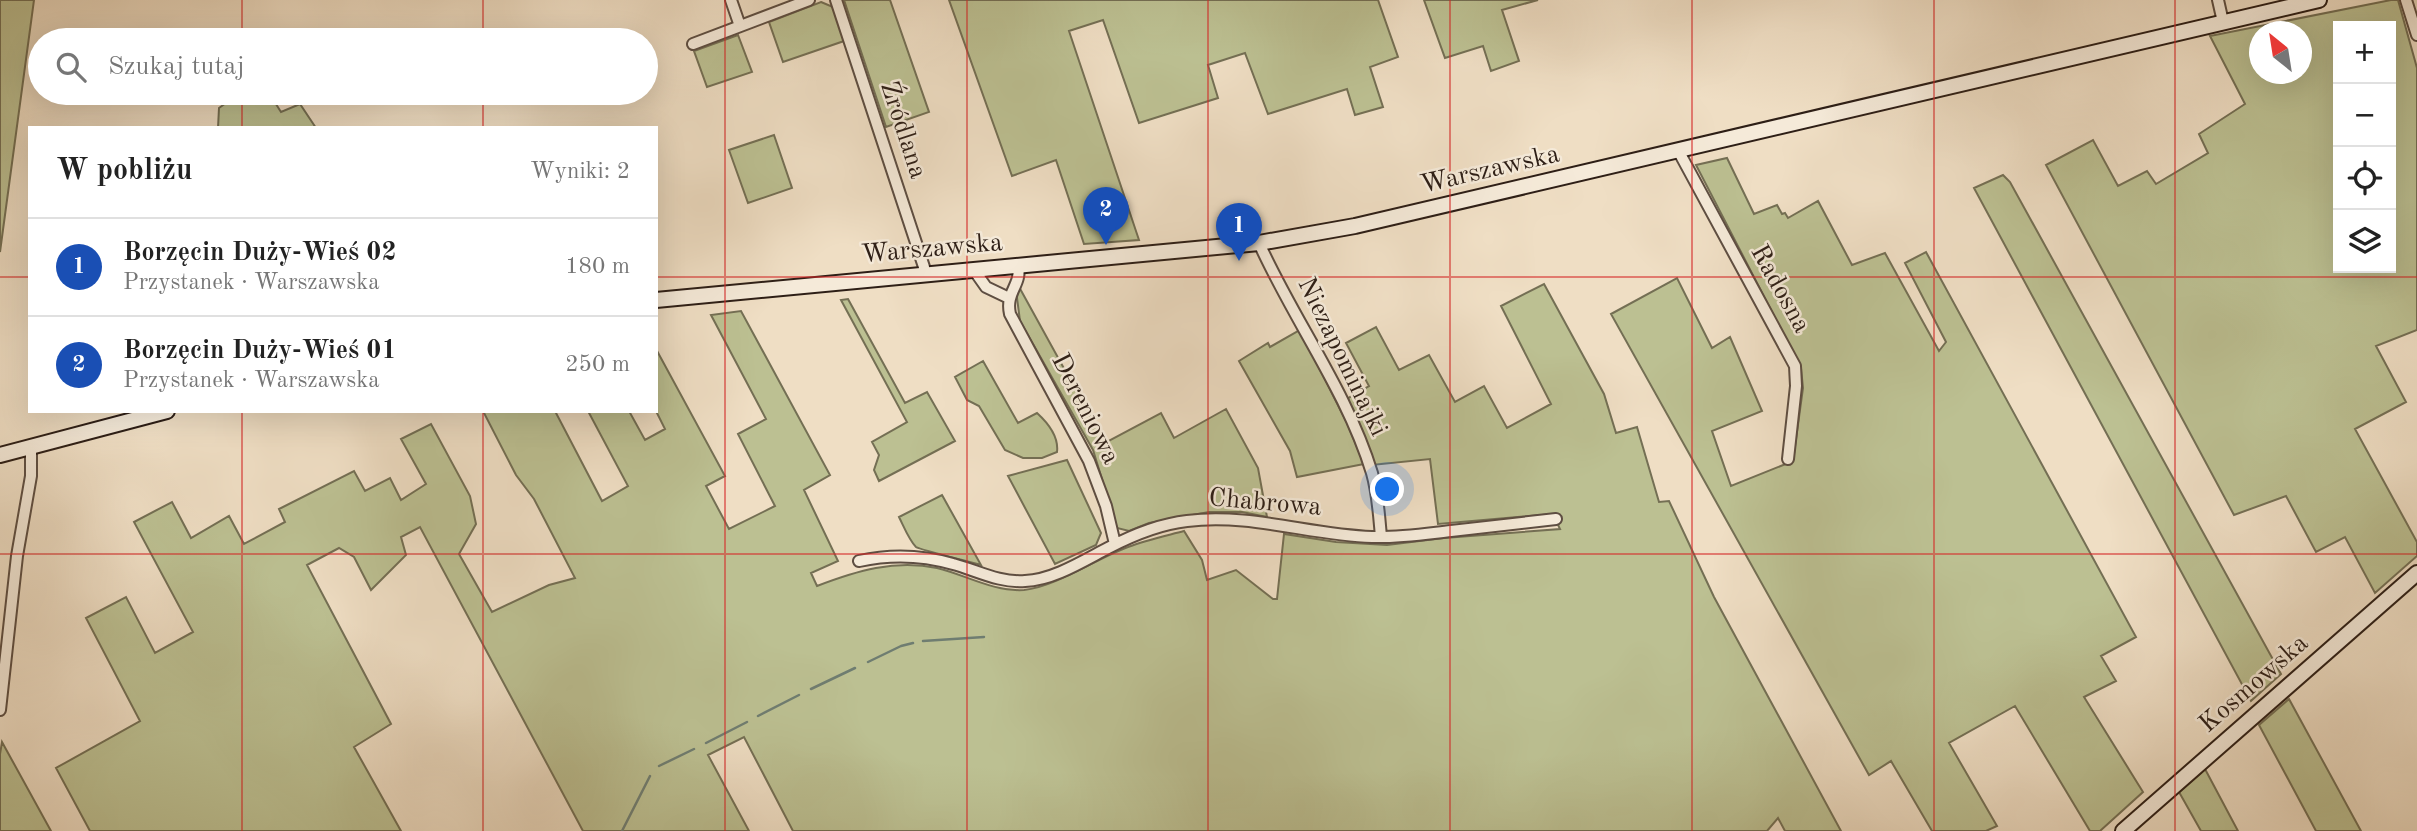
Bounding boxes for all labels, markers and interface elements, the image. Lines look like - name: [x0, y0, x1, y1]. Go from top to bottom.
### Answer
- north arrow: [2249, 21, 2312, 84]
- map controls: [2333, 21, 2396, 273]
- button: +: [2333, 21, 2396, 84]
- search box: [28, 28, 658, 105]
- icon: search: [52, 48, 90, 86]
- text: Szukaj tutaj: [108, 54, 245, 80]
- street label: Źródlana: [875, 77, 935, 182]
- button: −: [2333, 84, 2396, 147]
- street label: Warszawska: [1418, 141, 1562, 199]
- button: locate: [2333, 147, 2396, 210]
- text: W pobliżu: [56, 156, 192, 186]
- text: Wyniki: 2: [530, 160, 630, 183]
- pin: 2: [1083, 187, 1129, 245]
- pin: 1: [1216, 203, 1262, 261]
- button: layers: [2333, 210, 2396, 273]
- street label: Warszawska: [860, 230, 1004, 268]
- text: Borzęcin Duży-Wieś 02: [123, 240, 397, 266]
- street label: Radosna: [1745, 241, 1815, 337]
- text: 1: [72, 255, 86, 278]
- text: 180 m: [565, 255, 630, 278]
- text: Przystanek · Warszawska: [123, 271, 380, 294]
- street label: Niezapominajki: [1292, 274, 1392, 440]
- text: Borzęcin Duży-Wieś 01: [123, 338, 397, 364]
- street label: Dereniowa: [1046, 349, 1124, 469]
- text: 2: [72, 353, 86, 376]
- text: 250 m: [565, 353, 630, 376]
- text: Przystanek · Warszawska: [123, 369, 380, 392]
- your location: [1370, 472, 1404, 506]
- street label: Chabrowa: [1208, 485, 1323, 521]
- street label: Kosmowska: [2195, 630, 2314, 738]

